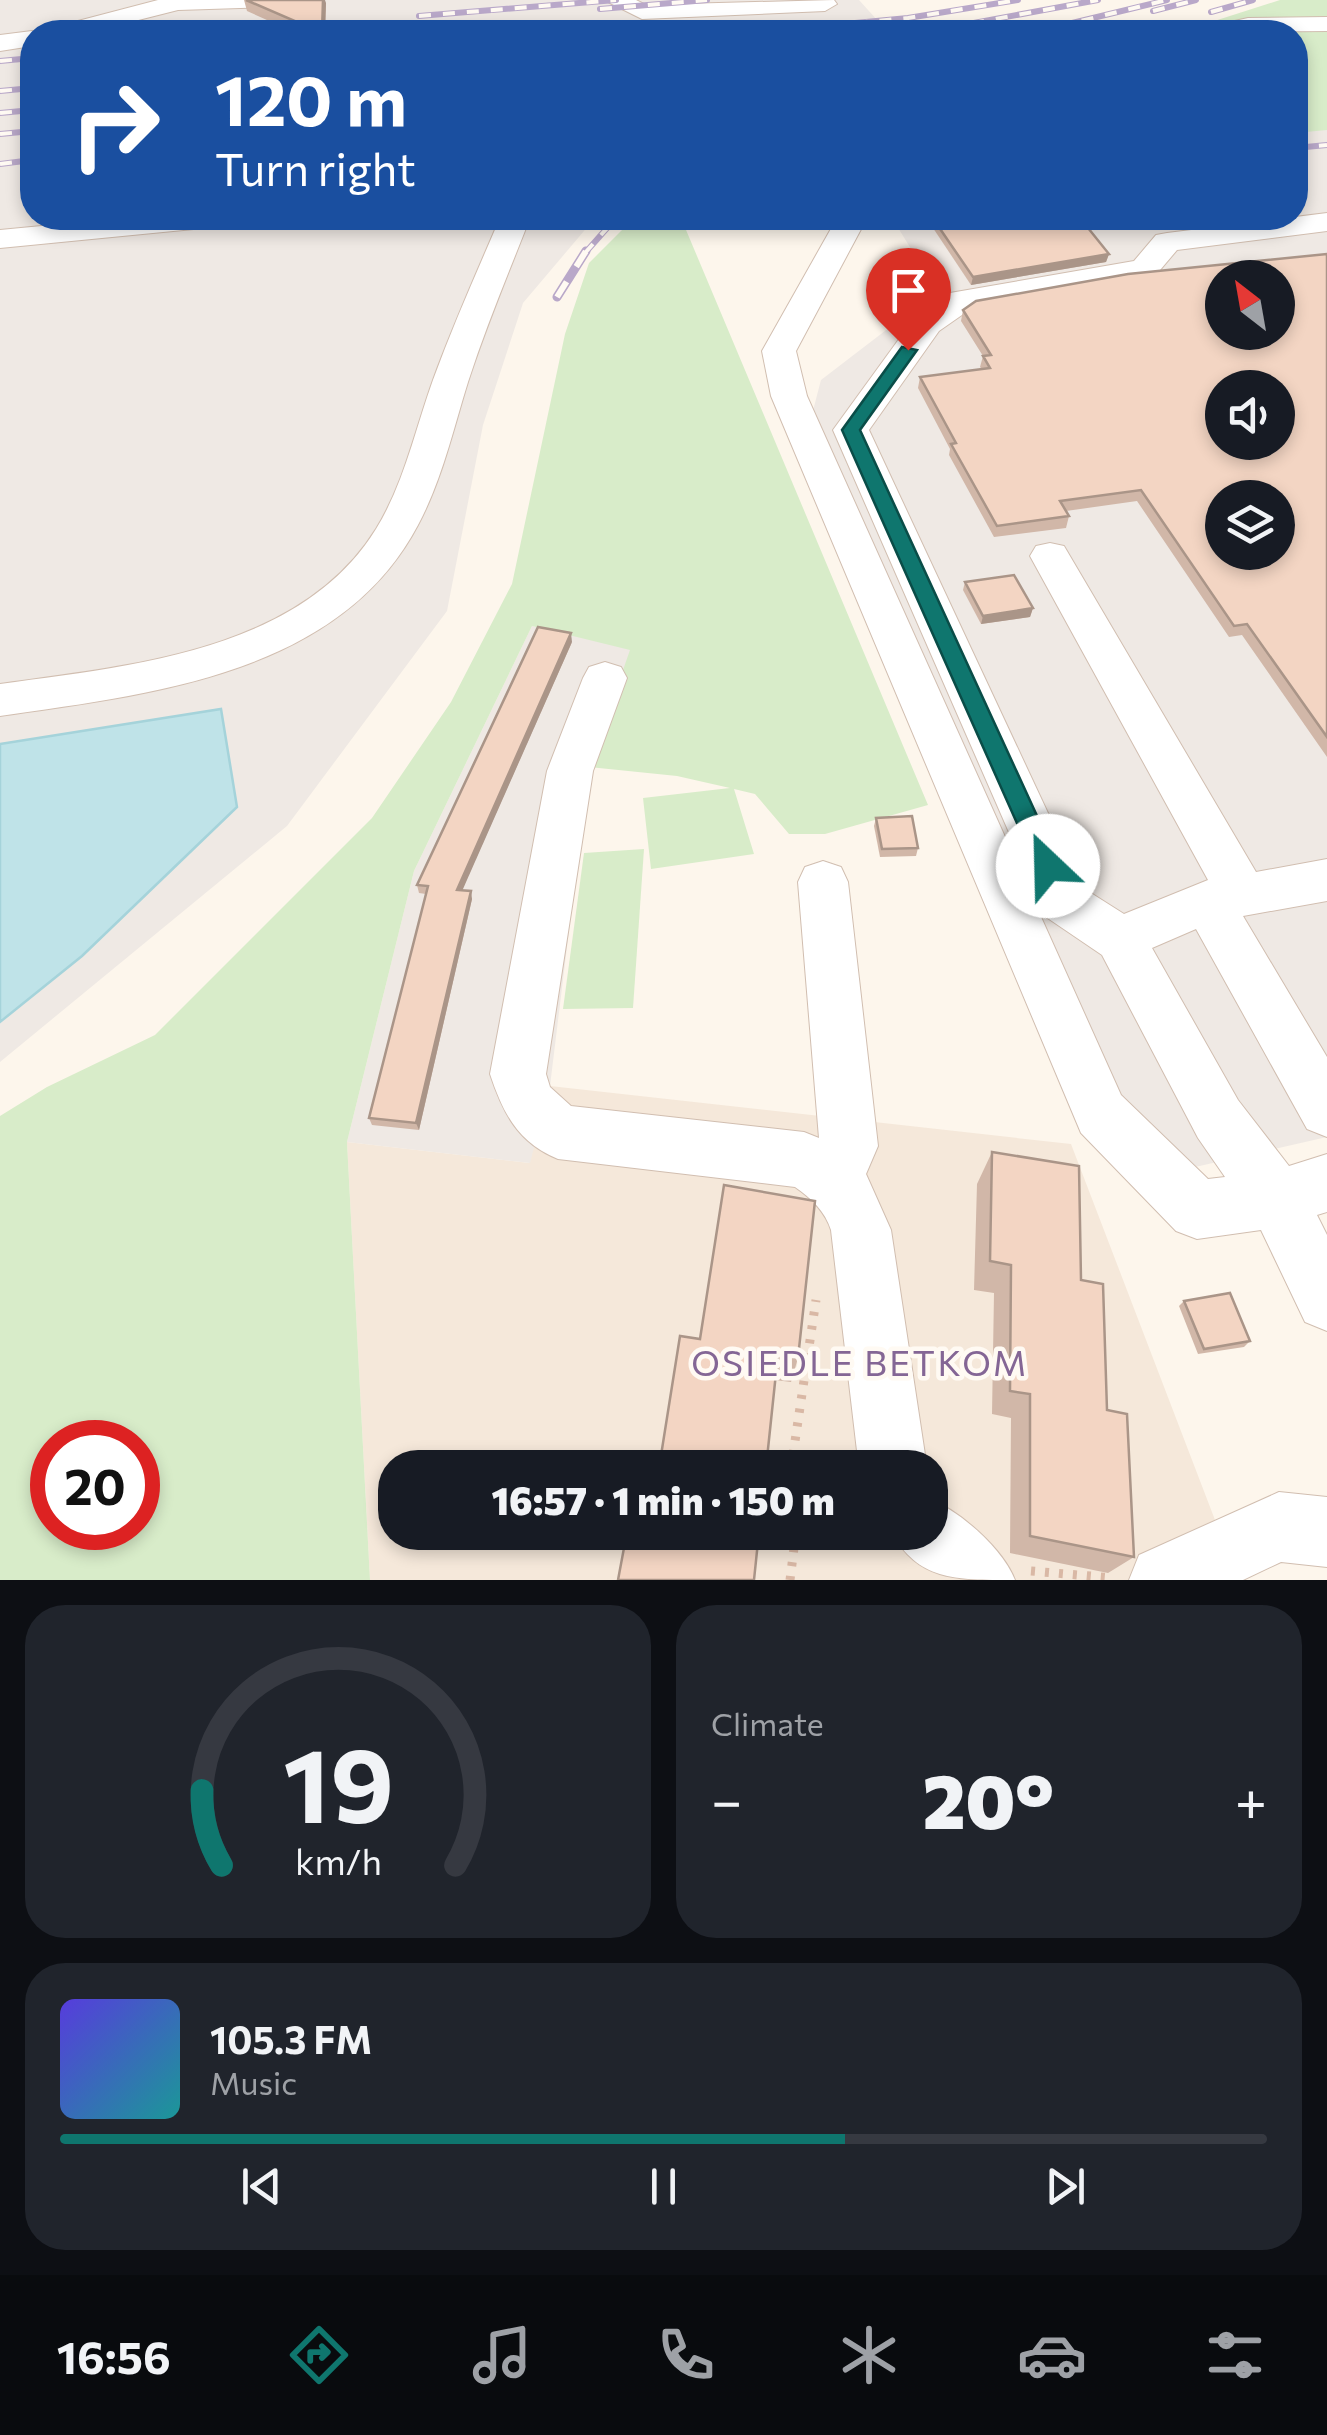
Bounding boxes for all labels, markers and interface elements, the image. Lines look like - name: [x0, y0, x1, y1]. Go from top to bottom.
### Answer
- text: 120 m: [215, 55, 407, 140]
- icon: right: [50, 60, 180, 190]
- text: Turn right: [215, 140, 416, 195]
- pin: [866, 248, 951, 351]
- north arrow: [1205, 260, 1295, 350]
- map controls: [1205, 260, 1295, 570]
- icon: arrive: [881, 263, 936, 318]
- button: sound: [1205, 370, 1295, 460]
- button: layers: [1205, 480, 1295, 570]
- position arrow: [996, 814, 1100, 918]
- district label: OSIEDLE BETKOM: [691, 1340, 1029, 1383]
- speed limit sign: 20: [30, 1420, 160, 1550]
- text: 16:57 · 1 min · 150 m: [491, 1476, 835, 1523]
- text: Climate: [711, 1703, 824, 1743]
- text: 19: [282, 1717, 394, 1844]
- text: 20°: [923, 1753, 1054, 1844]
- text: −: [711, 1765, 742, 1832]
- text: +: [1235, 1765, 1267, 1832]
- text: km/h: [295, 1839, 381, 1882]
- text: 105.3 FM: [210, 2015, 372, 2062]
- text: Music: [210, 2062, 297, 2102]
- icon: previous: [234, 2159, 289, 2214]
- icon: pause: [636, 2159, 691, 2214]
- icon: next: [1038, 2159, 1093, 2214]
- icon: directions: [284, 2320, 354, 2390]
- icon: music: [467, 2320, 537, 2390]
- icon: phone: [651, 2320, 721, 2390]
- icon: climate: [834, 2320, 904, 2390]
- icon: car: [1017, 2320, 1087, 2390]
- icon: filters: [1200, 2320, 1270, 2390]
- text: 16:56: [57, 2328, 171, 2383]

